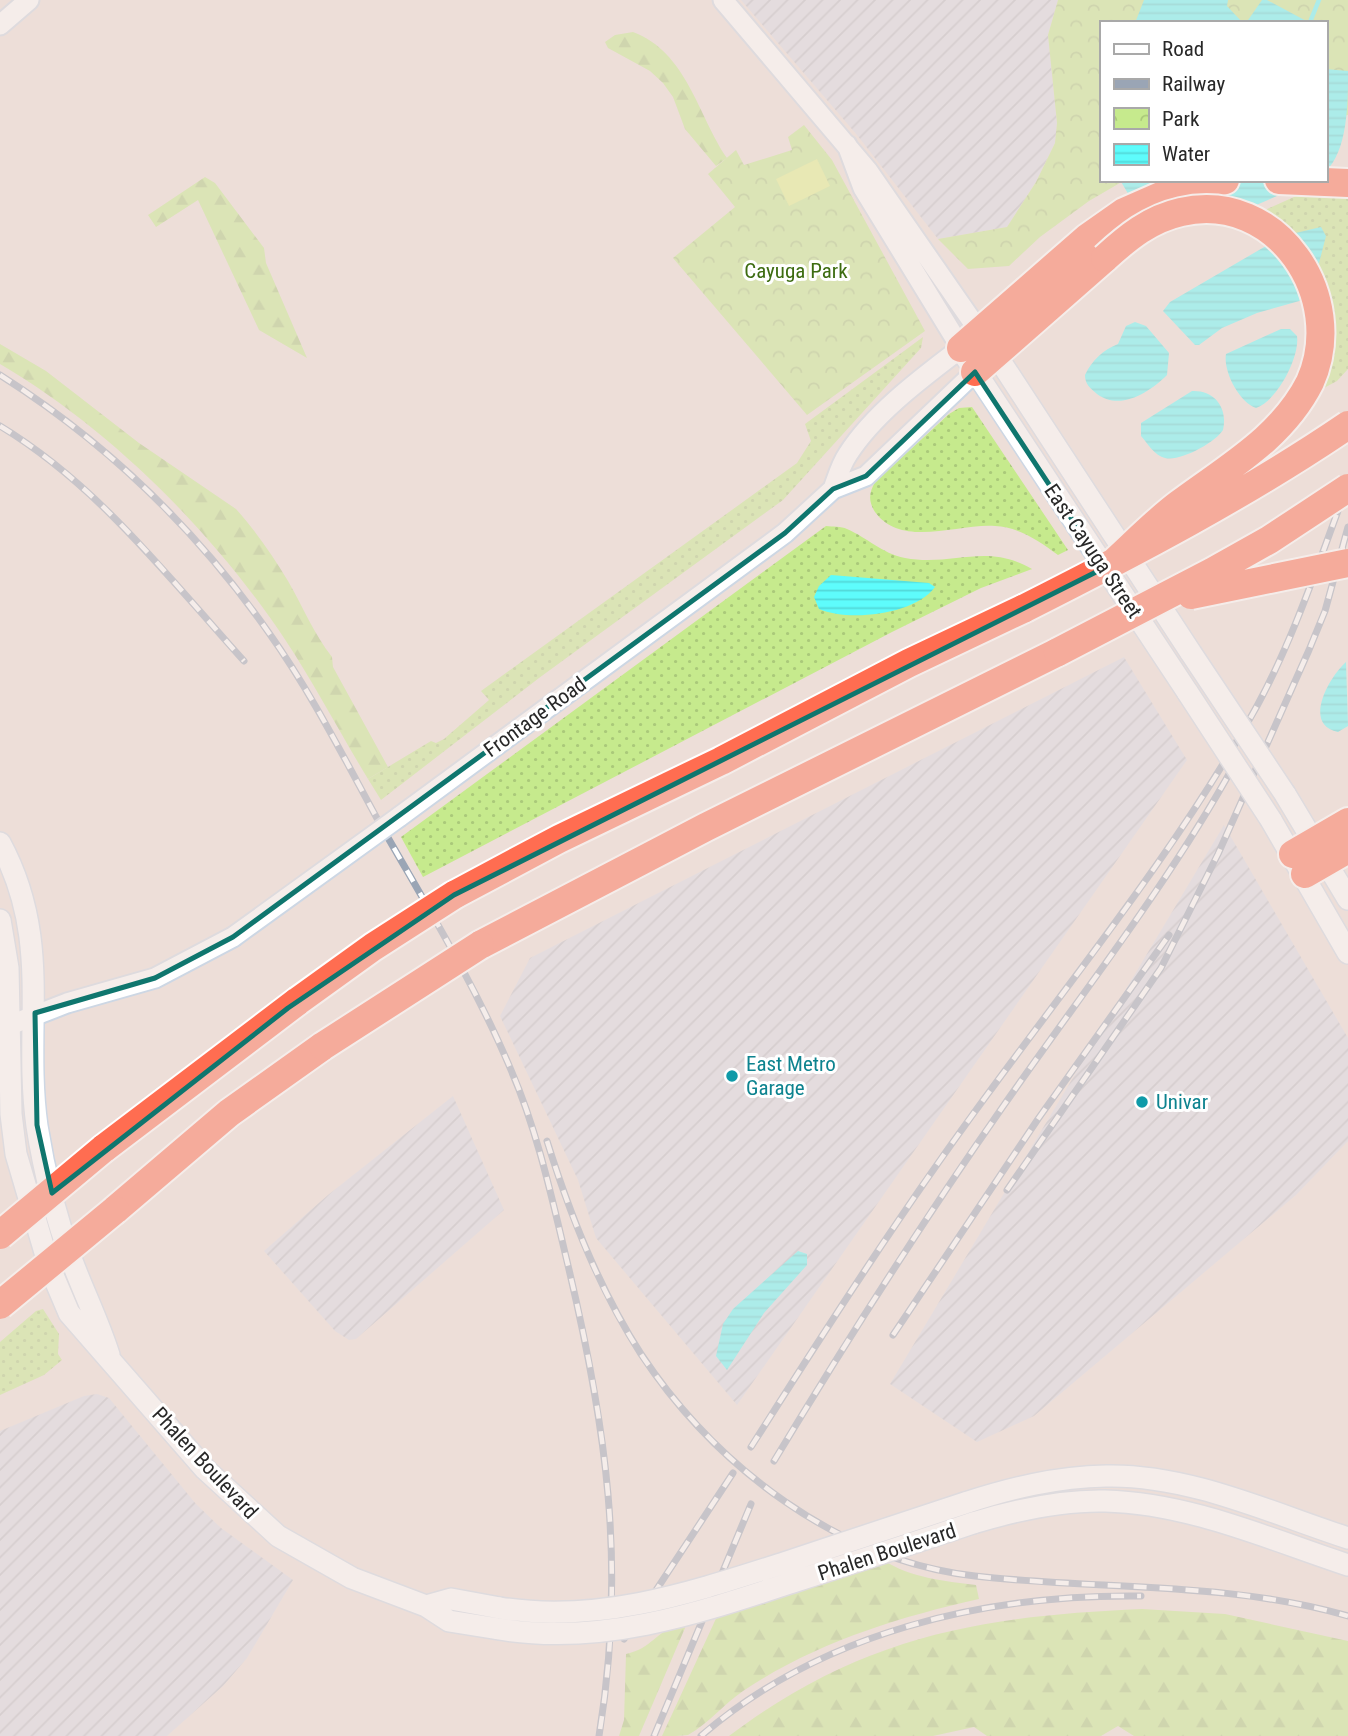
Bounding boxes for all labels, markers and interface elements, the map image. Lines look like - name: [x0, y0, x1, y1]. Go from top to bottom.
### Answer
- legend: [1100, 21, 1327, 182]
- text: Road: [1162, 37, 1204, 61]
- text: Railway: [1162, 72, 1225, 96]
- text: Park: [1162, 107, 1200, 131]
- text: Water: [1162, 142, 1210, 166]
- park label: Cayuga Park: [744, 259, 848, 283]
- street label: East Cayuga Street: [1039, 480, 1147, 622]
- street label: Frontage Road: [479, 672, 591, 762]
- place label: East Metro Garage: [746, 1052, 836, 1100]
- marker: East Metro Garage: [724, 1068, 740, 1084]
- place label: Univar: [1156, 1090, 1208, 1114]
- marker: Univar: [1134, 1094, 1150, 1110]
- street label: Phalen Boulevard: [147, 1402, 263, 1524]
- street label: Phalen Boulevard: [815, 1518, 959, 1586]

